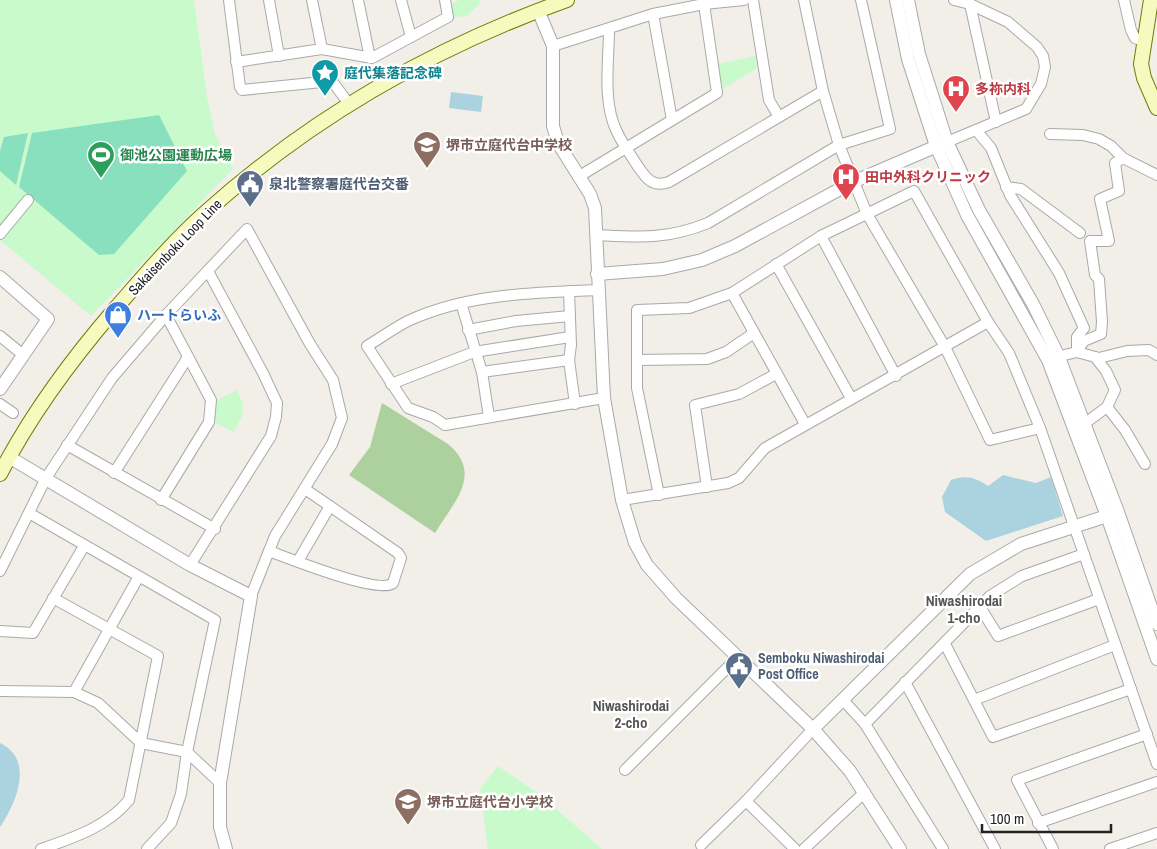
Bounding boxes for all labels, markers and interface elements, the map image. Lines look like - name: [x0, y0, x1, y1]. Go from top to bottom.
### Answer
- place icon: 庭代集落記念碑: [310, 58, 340, 97]
- place label: 庭代集落記念碑: [344, 64, 442, 82]
- hospital icon: 多祢内科: [941, 74, 971, 113]
- place label: 多祢内科: [975, 80, 1031, 98]
- school or university icon: 堺市立庭代台中学校: [412, 130, 442, 169]
- place label: 堺市立庭代台中学校: [446, 136, 572, 154]
- sports icon: 御池公園運動広場: [86, 140, 116, 179]
- place label: 御池公園運動広場: [120, 146, 232, 164]
- hospital icon: 田中外科クリニック: [831, 162, 861, 201]
- place label: 田中外科クリニック: [865, 168, 991, 186]
- public building icon: 泉北警察署庭代台交番: [235, 169, 265, 208]
- place label: 泉北警察署庭代台交番: [269, 175, 409, 193]
- street label: Sakaisenboku Loop Line: [124, 195, 226, 299]
- shop icon: ハートらいふ: [103, 300, 133, 339]
- place label: ハートらいふ: [137, 306, 221, 324]
- district label: Niwashirodai 1-cho: [926, 590, 1002, 628]
- place label: Semboku Niwashirodai Post Office: [758, 649, 884, 683]
- public building icon: Semboku Niwashirodai Post Office: [724, 651, 754, 690]
- district label: Niwashirodai 2-cho: [593, 695, 669, 733]
- school or university icon: 堺市立庭代台小学校: [393, 787, 423, 826]
- place label: 堺市立庭代台小学校: [427, 793, 553, 811]
- scale bar: [982, 802, 1111, 834]
- text: 100 m: [990, 808, 1024, 829]

